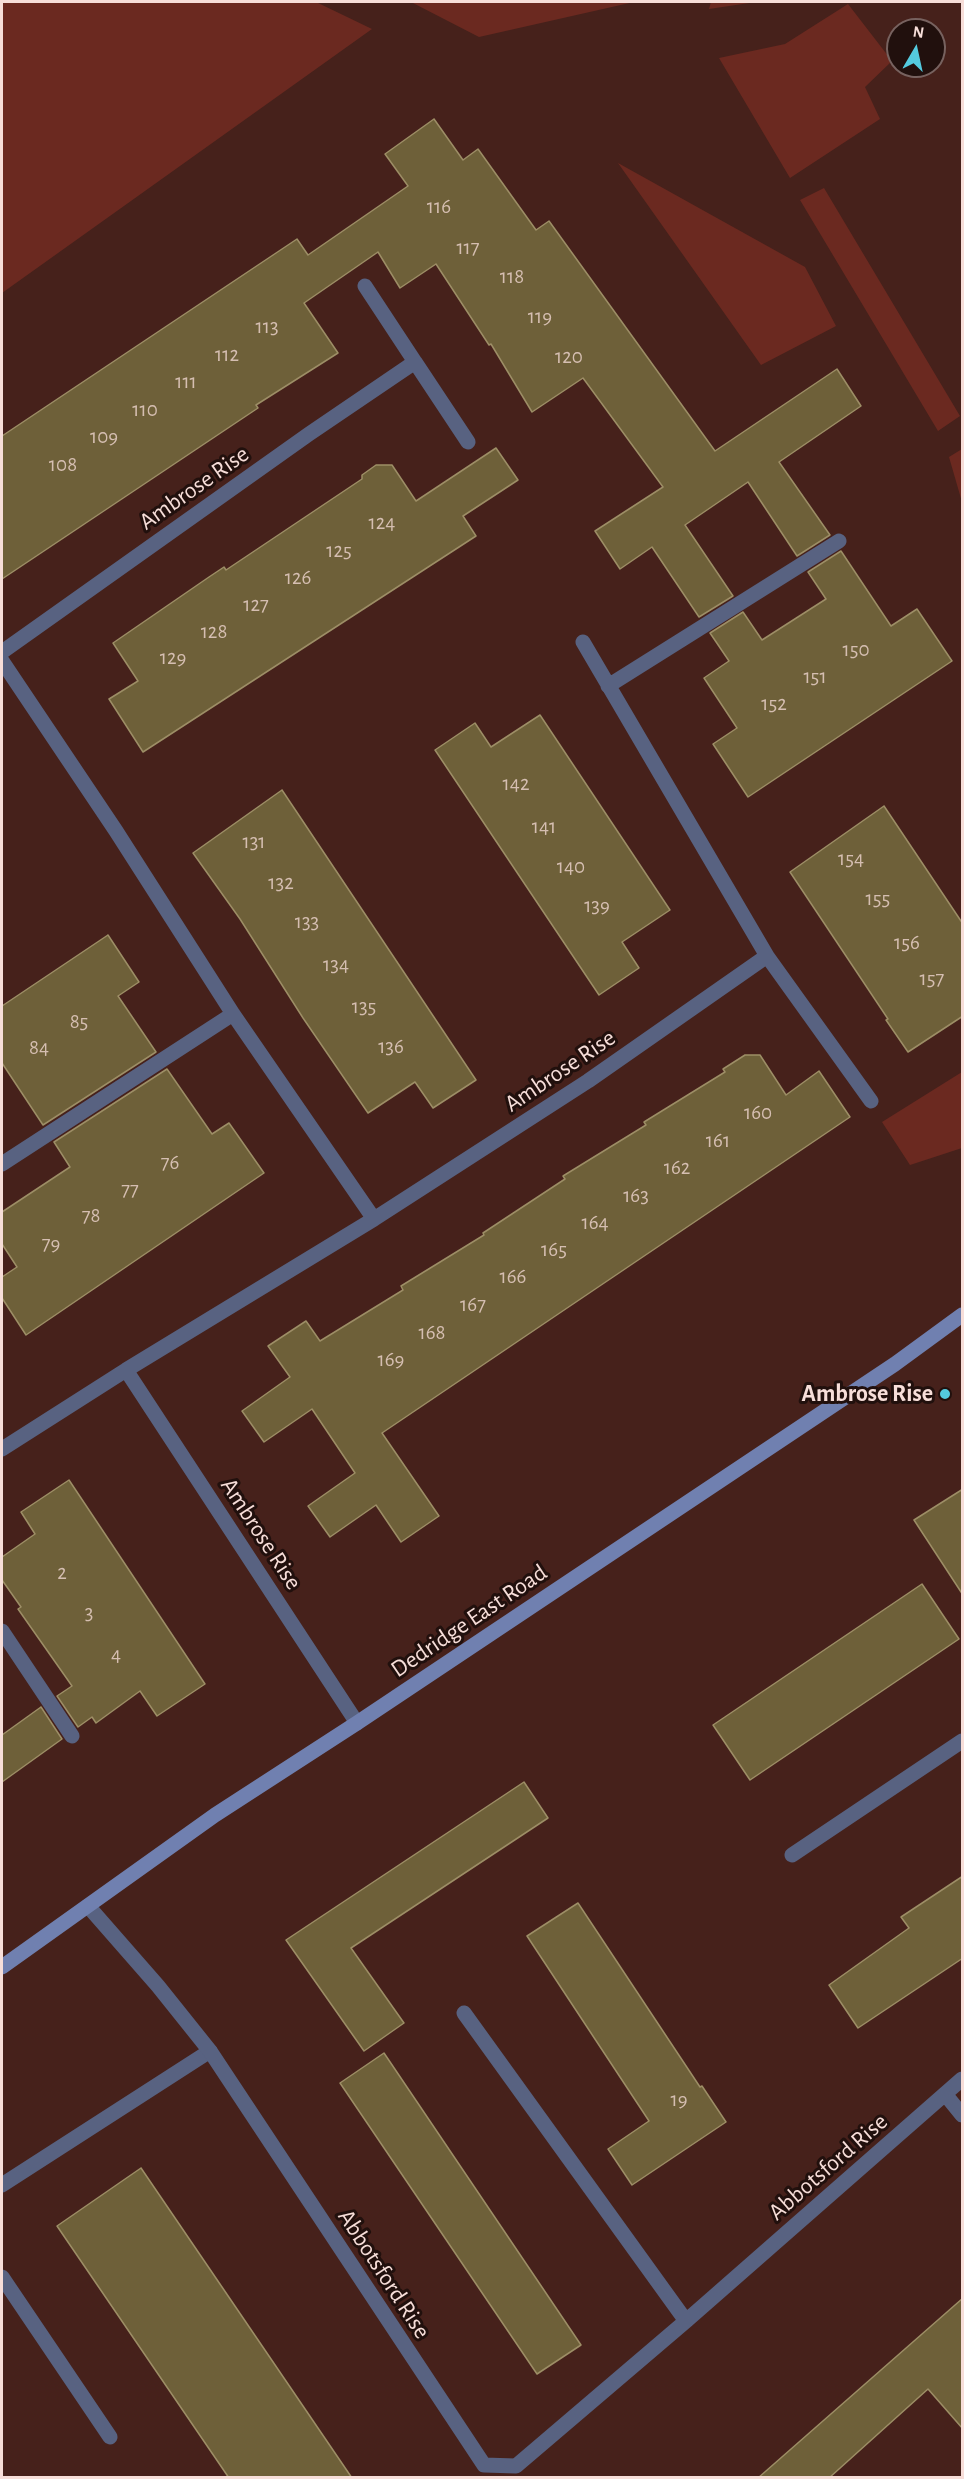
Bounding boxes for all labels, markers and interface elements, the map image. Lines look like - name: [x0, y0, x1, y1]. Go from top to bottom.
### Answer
- north arrow: [886, 18, 946, 78]
- text: N: [912, 23, 925, 41]
- house number: 116: [427, 194, 451, 220]
- house number: 117: [456, 235, 480, 261]
- house number: 118: [500, 264, 524, 290]
- house number: 119: [528, 304, 552, 330]
- house number: 113: [255, 314, 279, 340]
- house number: 112: [215, 342, 239, 368]
- house number: 120: [555, 344, 583, 370]
- house number: 111: [175, 369, 197, 395]
- house number: 110: [132, 397, 158, 423]
- house number: 109: [90, 424, 118, 450]
- street label: Ambrose Rise: [134, 440, 254, 536]
- house number: 108: [49, 452, 77, 478]
- house number: 124: [369, 510, 395, 536]
- house number: 125: [326, 538, 352, 564]
- house number: 126: [285, 565, 311, 591]
- house number: 127: [243, 592, 269, 618]
- house number: 128: [201, 619, 227, 645]
- house number: 150: [842, 637, 870, 663]
- house number: 129: [160, 645, 186, 671]
- house number: 151: [803, 664, 827, 690]
- house number: 152: [761, 691, 787, 717]
- house number: 142: [503, 771, 529, 797]
- house number: 141: [532, 814, 556, 840]
- house number: 131: [242, 829, 266, 855]
- house number: 154: [838, 846, 864, 872]
- house number: 140: [557, 854, 585, 880]
- house number: 132: [268, 870, 294, 896]
- house number: 155: [866, 886, 890, 912]
- house number: 139: [584, 893, 610, 919]
- house number: 133: [295, 909, 319, 935]
- house number: 156: [894, 930, 920, 956]
- house number: 134: [323, 952, 349, 978]
- house number: 157: [920, 966, 944, 992]
- house number: 135: [352, 994, 376, 1020]
- house number: 85: [70, 1009, 88, 1035]
- street label: Ambrose Rise: [499, 1023, 621, 1119]
- house number: 136: [378, 1034, 404, 1060]
- house number: 84: [29, 1035, 49, 1061]
- house number: 160: [744, 1100, 772, 1126]
- house number: 161: [706, 1128, 730, 1154]
- house number: 76: [161, 1150, 179, 1176]
- house number: 162: [664, 1155, 690, 1181]
- house number: 77: [121, 1177, 139, 1203]
- house number: 163: [623, 1183, 649, 1209]
- house number: 78: [82, 1203, 100, 1229]
- house number: 164: [581, 1210, 609, 1236]
- house number: 79: [42, 1231, 60, 1257]
- house number: 165: [541, 1237, 567, 1263]
- house number: 166: [500, 1264, 526, 1290]
- house number: 167: [460, 1292, 486, 1318]
- house number: 168: [418, 1320, 446, 1346]
- house number: 169: [378, 1347, 404, 1373]
- place label: Ambrose Rise: [802, 1380, 933, 1408]
- marker: Ambrose Rise: [938, 1387, 952, 1401]
- street label: Ambrose Rise: [214, 1473, 308, 1595]
- street label: Dedridge East Road: [385, 1558, 553, 1684]
- house number: 2: [57, 1560, 67, 1586]
- house number: 3: [85, 1600, 93, 1626]
- house number: 4: [111, 1642, 121, 1668]
- house number: 19: [670, 2087, 688, 2113]
- street label: Abbotsford Rise: [763, 2107, 893, 2227]
- street label: Abbotsford Rise: [332, 2204, 436, 2344]

